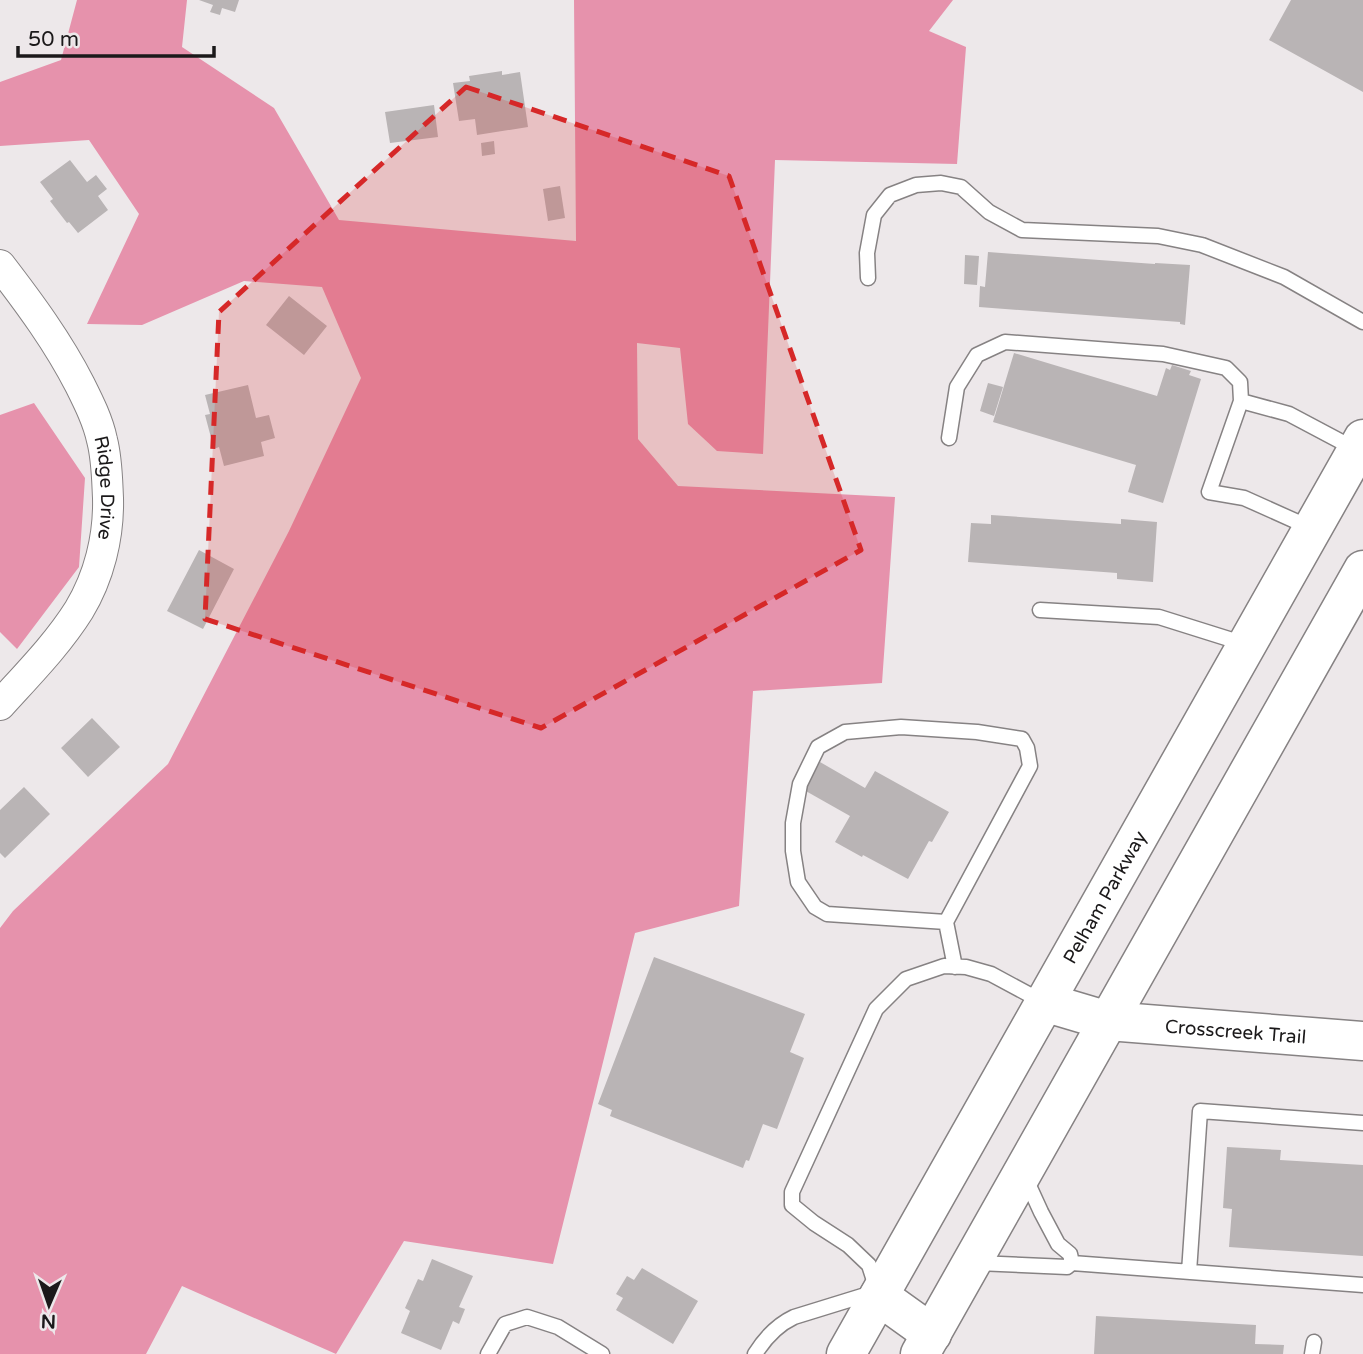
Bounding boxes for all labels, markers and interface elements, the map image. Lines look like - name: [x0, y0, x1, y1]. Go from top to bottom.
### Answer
- scale bar: [18, 14, 214, 58]
- text: 50 m: [28, 27, 79, 52]
- street label: Ridge Drive: [89, 434, 118, 541]
- street label: Pelham Parkway: [1059, 827, 1151, 968]
- street label: Crosscreek Trail: [1164, 1015, 1307, 1049]
- north arrow: [14, 1270, 84, 1340]
- text: N: [40, 1310, 56, 1332]

